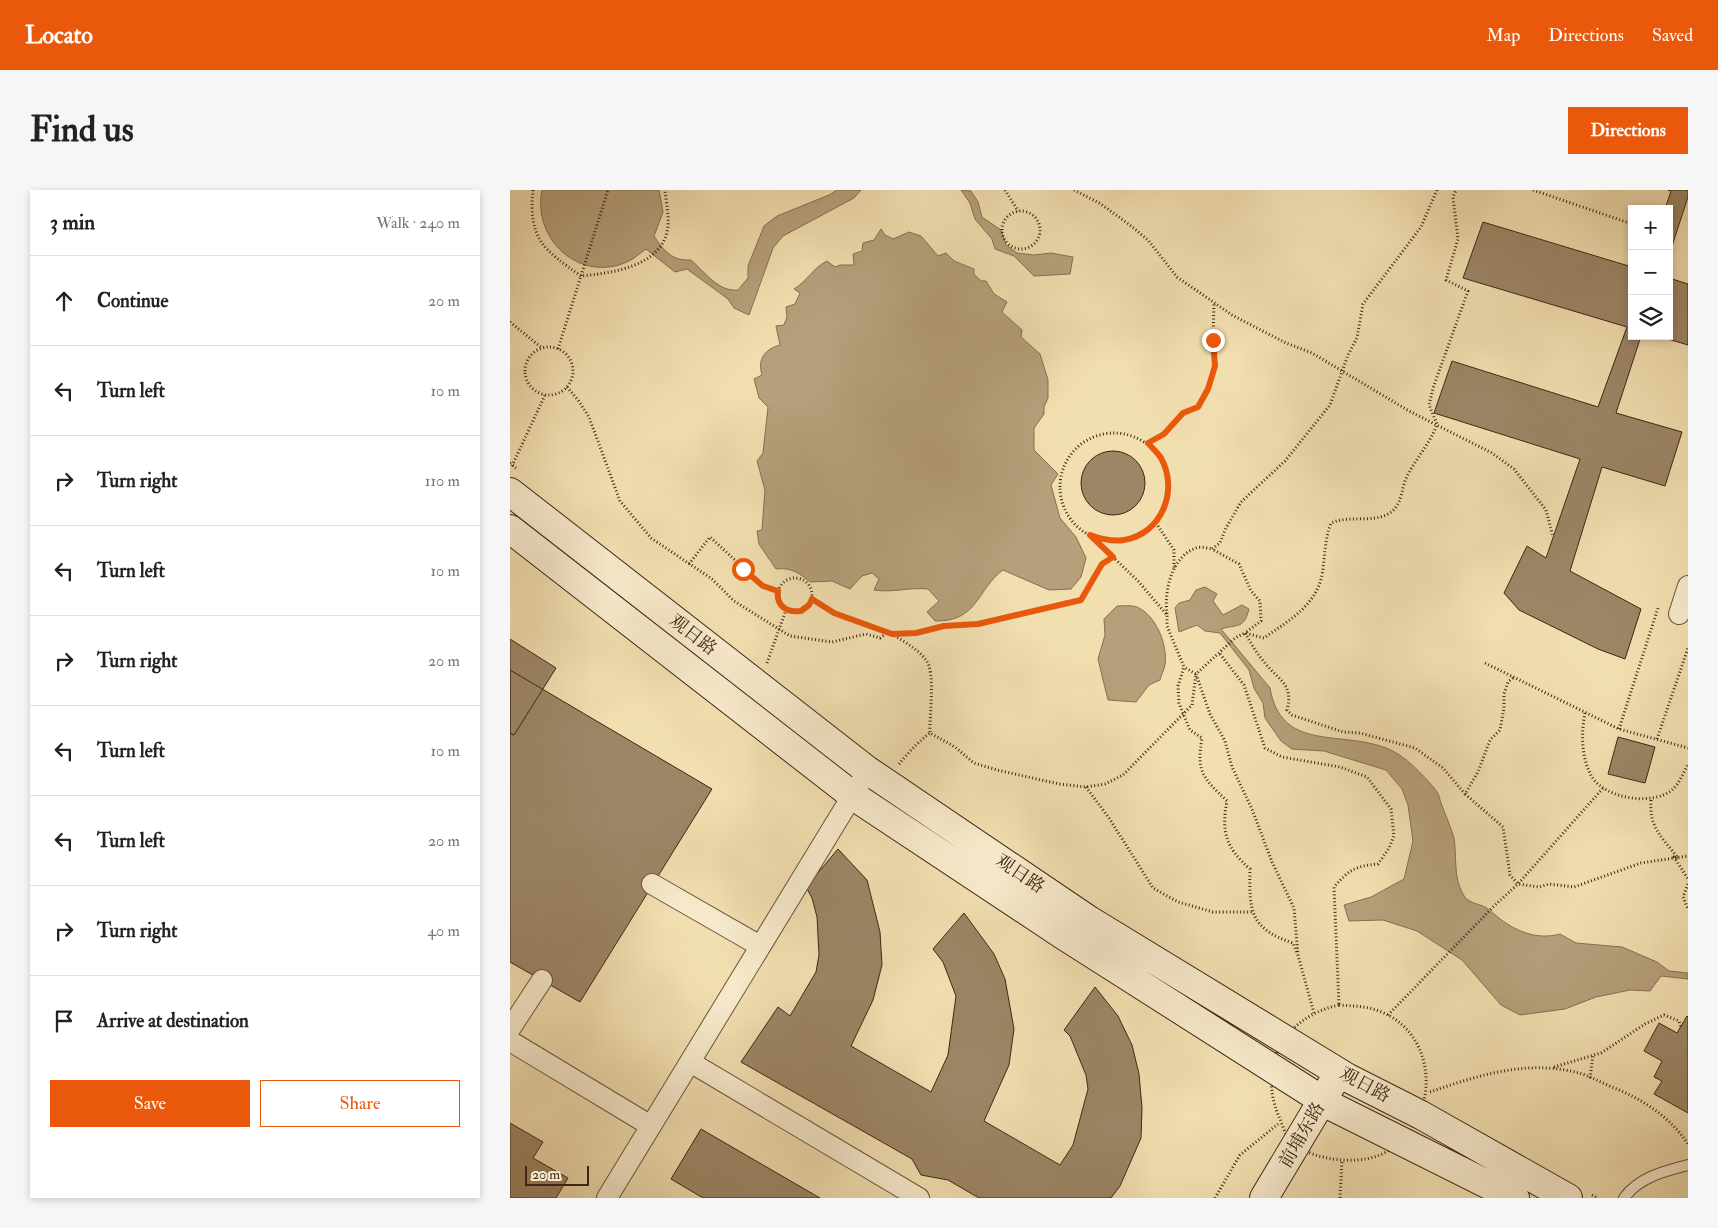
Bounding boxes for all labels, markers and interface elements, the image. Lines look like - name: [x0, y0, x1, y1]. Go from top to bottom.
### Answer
- text: Locato: [25, 20, 93, 51]
- text: Map: [1487, 24, 1520, 47]
- text: Directions: [1548, 24, 1624, 47]
- text: Saved: [1652, 24, 1693, 47]
- button: Directions: [1568, 107, 1688, 154]
- text: Find us: [30, 108, 134, 152]
- map controls: [1628, 205, 1673, 340]
- button: +: [1628, 205, 1673, 250]
- text: 3 min: [50, 209, 95, 236]
- text: Walk · 240 m: [376, 213, 460, 233]
- button: −: [1628, 250, 1673, 295]
- icon: ahead: [50, 287, 78, 315]
- text: Continue: [97, 289, 168, 313]
- text: 20 m: [428, 291, 460, 311]
- button: layers: [1628, 295, 1673, 340]
- route end: [1202, 329, 1225, 352]
- icon: left: [50, 377, 78, 405]
- text: Turn left: [97, 379, 165, 403]
- text: 10 m: [430, 381, 460, 401]
- icon: right: [50, 467, 78, 495]
- text: Turn right: [97, 469, 177, 493]
- text: 110 m: [425, 471, 460, 491]
- icon: left: [50, 557, 78, 585]
- route start: [732, 558, 755, 581]
- text: Turn left: [97, 559, 165, 583]
- text: 10 m: [430, 561, 460, 581]
- street label: 观日路: [665, 609, 721, 661]
- icon: right: [50, 647, 78, 675]
- text: Turn right: [97, 649, 177, 673]
- text: 20 m: [428, 651, 460, 671]
- icon: left: [50, 737, 78, 765]
- text: Turn left: [97, 739, 165, 763]
- text: 10 m: [430, 741, 460, 761]
- icon: left: [50, 827, 78, 855]
- text: Turn left: [97, 829, 165, 853]
- text: 20 m: [428, 831, 460, 851]
- street label: 观日路: [991, 849, 1049, 899]
- icon: right: [50, 917, 78, 945]
- text: Turn right: [97, 919, 177, 943]
- text: 40 m: [427, 921, 460, 941]
- icon: arrive: [50, 1007, 78, 1035]
- text: Arrive at destination: [97, 1009, 249, 1033]
- street label: 观日路: [1336, 1062, 1394, 1108]
- button: Save: [50, 1080, 250, 1127]
- button: Share: [260, 1080, 460, 1127]
- street label: 前埔东路: [1274, 1098, 1330, 1172]
- scale bar: [525, 1163, 589, 1186]
- text: 20 m: [532, 1166, 560, 1183]

